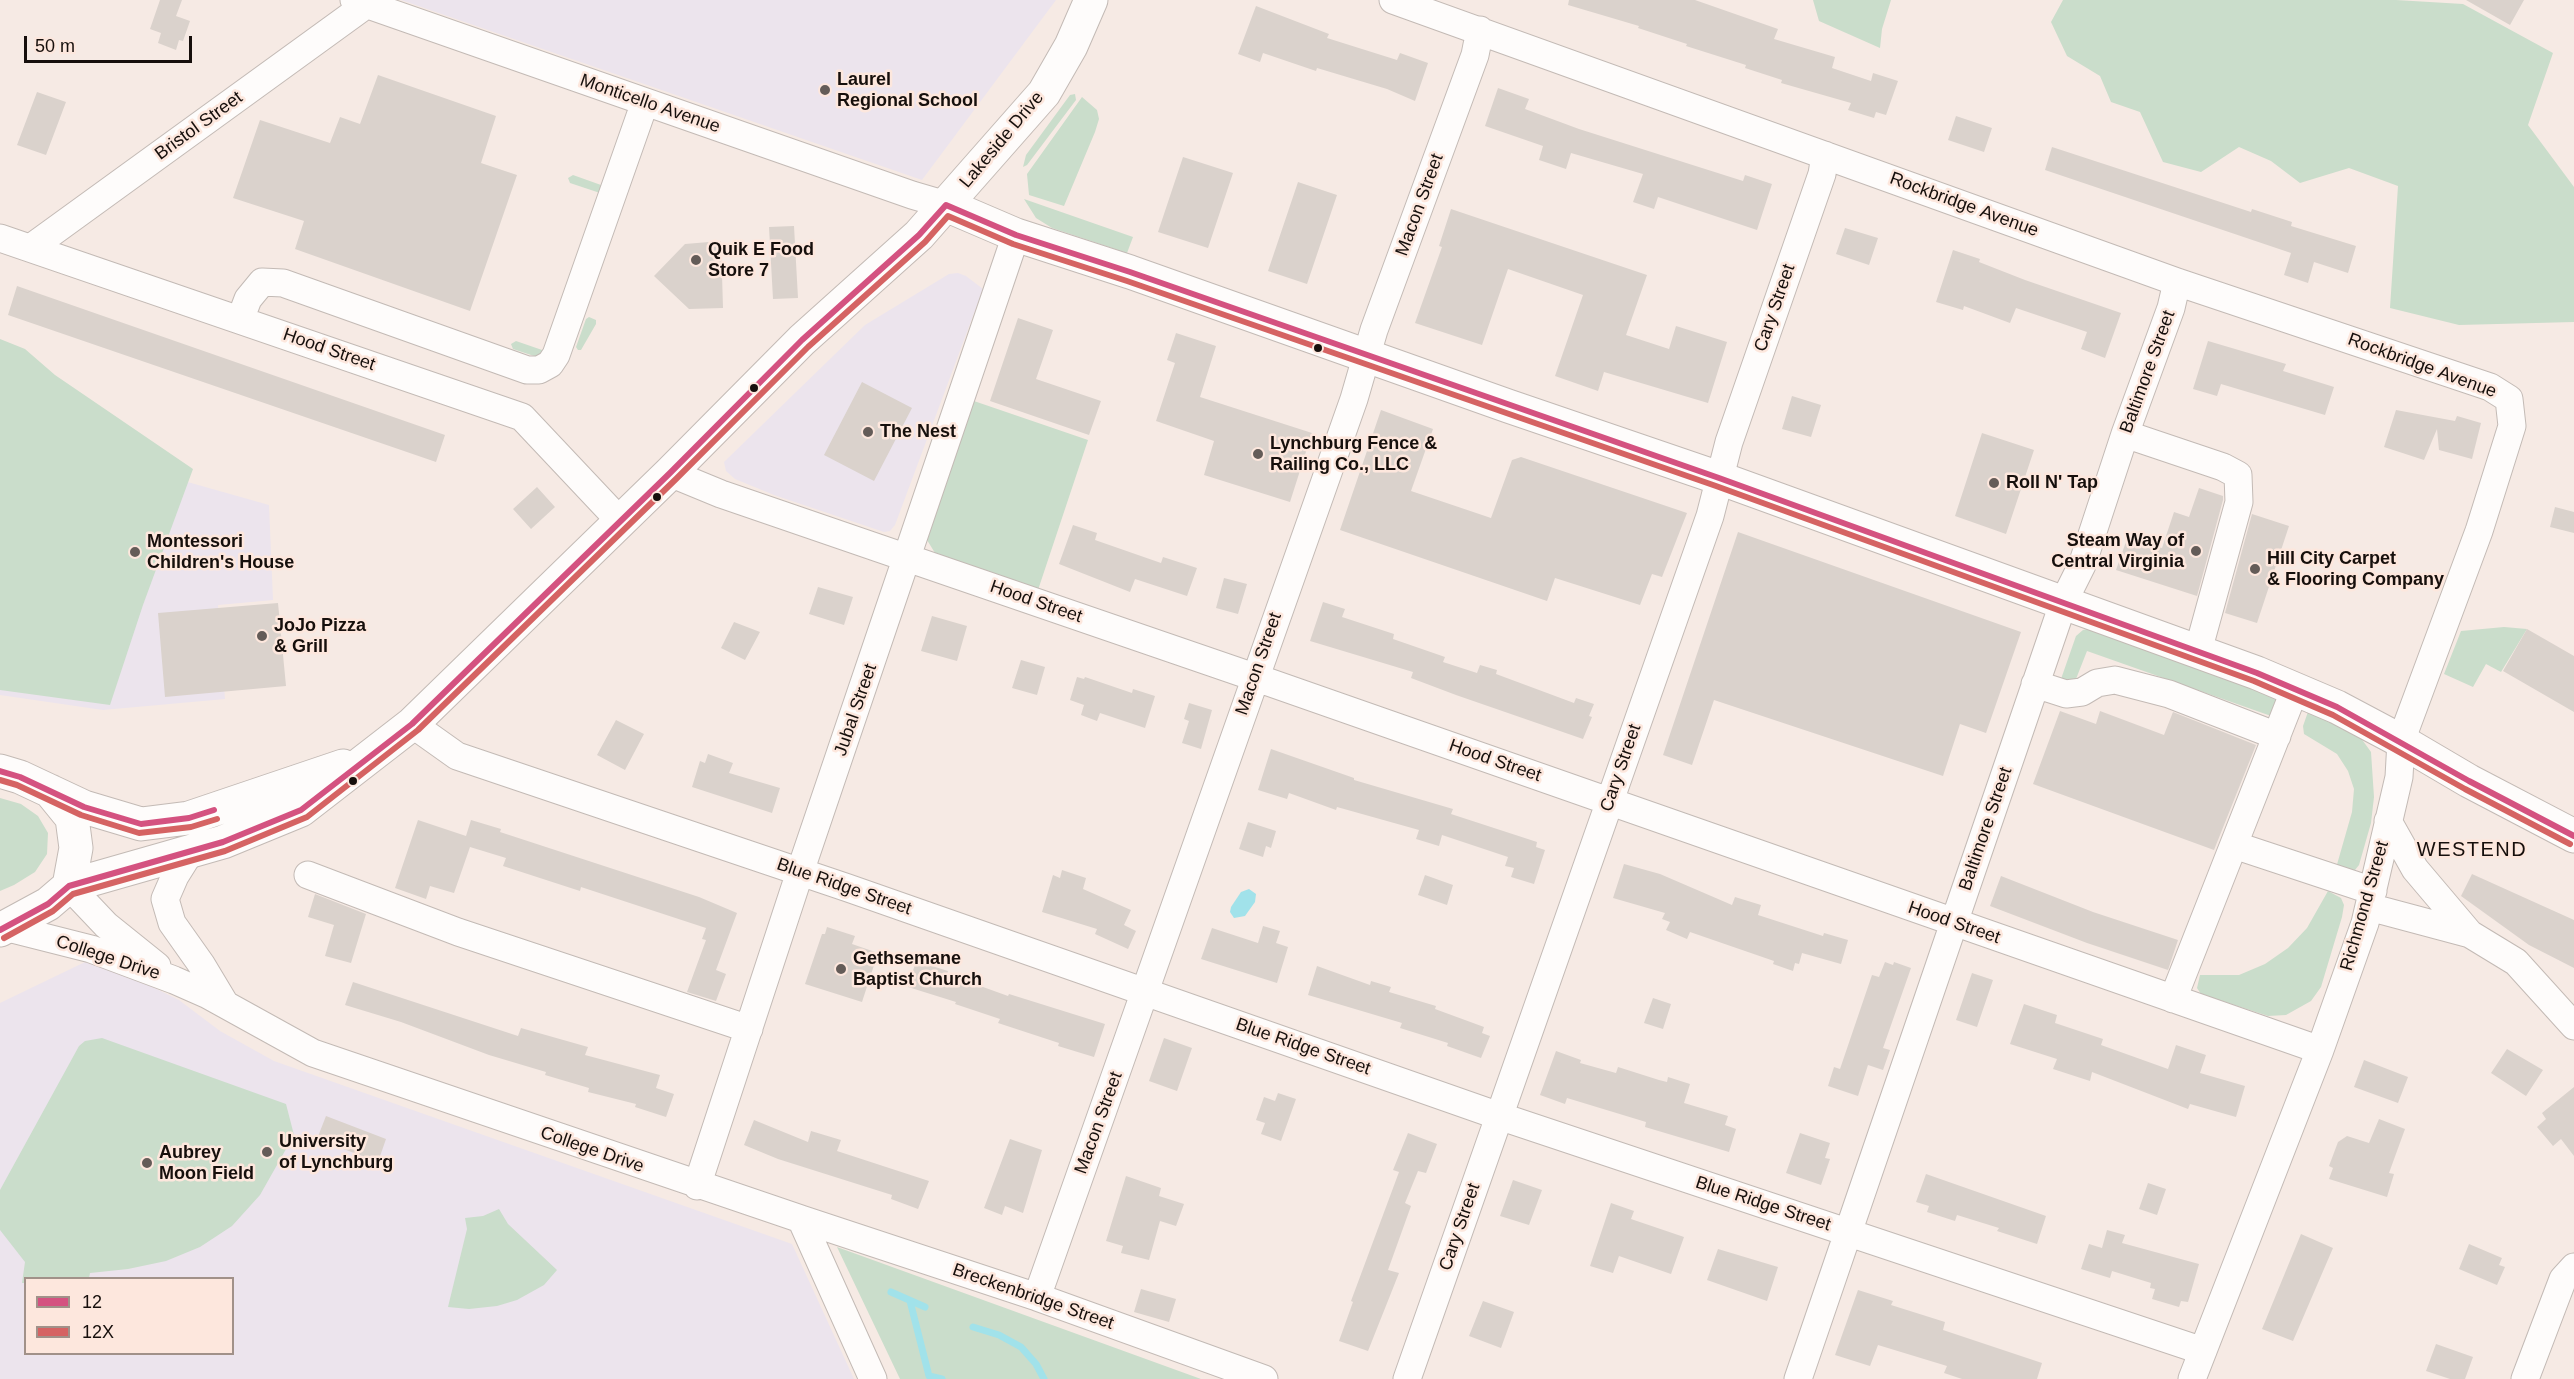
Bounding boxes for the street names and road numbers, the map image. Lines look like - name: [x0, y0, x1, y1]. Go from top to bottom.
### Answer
- street label: Monticello Avenue: [577, 70, 723, 138]
- street label: Bristol Street: [151, 87, 247, 165]
- street label: Lakeside Drive: [955, 87, 1049, 193]
- street label: Macon Street: [1392, 151, 1448, 259]
- street label: Rockbridge Avenue: [1887, 168, 2041, 242]
- street label: Cary Street: [1750, 261, 1800, 355]
- street label: Baltimore Street: [2116, 308, 2180, 436]
- street label: Hood Street: [280, 324, 378, 376]
- street label: Rockbridge Avenue: [2345, 329, 2499, 403]
- street label: Hood Street: [987, 576, 1085, 628]
- street label: Macon Street: [1231, 610, 1287, 718]
- street label: Jubal Street: [830, 661, 882, 759]
- street label: Cary Street: [1596, 721, 1646, 815]
- street label: Hood Street: [1446, 735, 1544, 787]
- street label: Baltimore Street: [1955, 764, 2017, 894]
- street label: Richmond Street: [2336, 839, 2394, 973]
- street label: Blue Ridge Street: [774, 854, 914, 920]
- street label: Hood Street: [1905, 897, 2003, 949]
- street label: College Drive: [53, 931, 163, 985]
- street label: Blue Ridge Street: [1233, 1014, 1373, 1080]
- street label: Macon Street: [1071, 1069, 1127, 1177]
- street label: College Drive: [537, 1122, 647, 1178]
- street label: Blue Ridge Street: [1693, 1172, 1833, 1236]
- street label: Cary Street: [1435, 1180, 1485, 1274]
- street label: Breckenbridge Street: [950, 1259, 1116, 1335]

